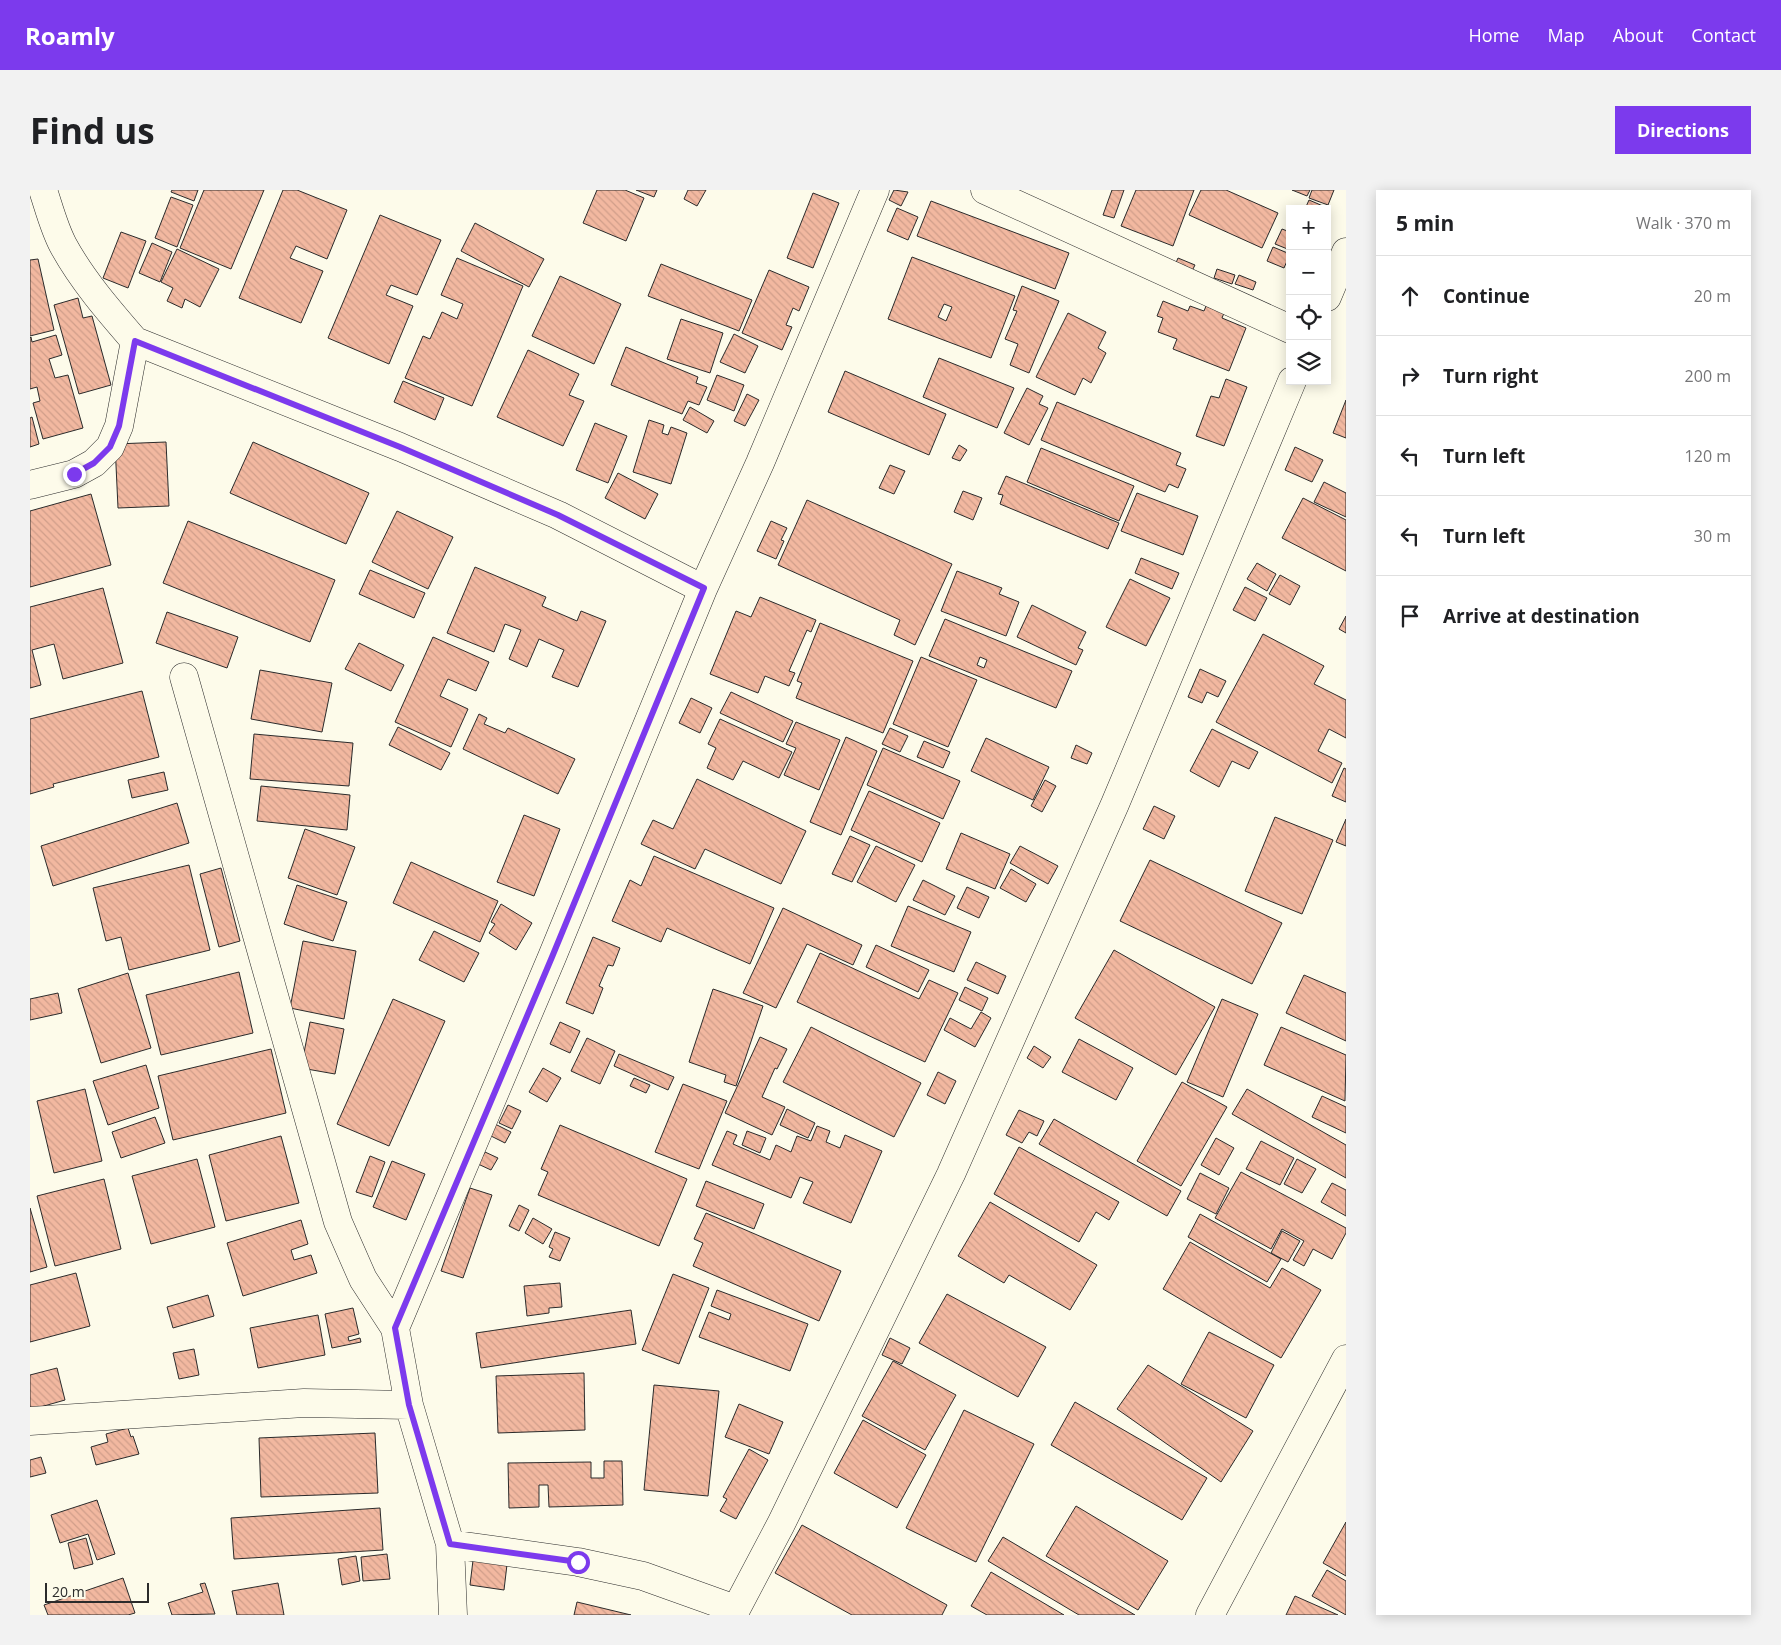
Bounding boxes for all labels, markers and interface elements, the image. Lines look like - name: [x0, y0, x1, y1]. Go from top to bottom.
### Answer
- text: Roamly: [25, 19, 115, 52]
- text: Home: [1469, 23, 1519, 47]
- text: Map: [1547, 23, 1585, 47]
- text: About: [1613, 23, 1663, 47]
- text: Contact: [1691, 23, 1756, 47]
- button: Directions: [1615, 106, 1751, 154]
- text: Find us: [30, 107, 155, 154]
- map controls: [1286, 205, 1331, 385]
- button: +: [1286, 205, 1331, 250]
- text: 5 min: [1396, 209, 1454, 237]
- text: Walk · 370 m: [1636, 212, 1731, 234]
- button: −: [1286, 250, 1331, 295]
- icon: ahead: [1396, 282, 1424, 310]
- text: Continue: [1443, 283, 1530, 309]
- text: 20 m: [1694, 285, 1731, 307]
- button: locate: [1286, 295, 1331, 340]
- button: layers: [1286, 340, 1331, 385]
- icon: right: [1396, 362, 1424, 390]
- text: Turn right: [1443, 363, 1538, 389]
- text: 200 m: [1685, 365, 1731, 387]
- icon: left: [1396, 442, 1424, 470]
- text: Turn left: [1443, 443, 1525, 469]
- text: 120 m: [1685, 445, 1731, 467]
- route end: [63, 463, 86, 486]
- icon: left: [1396, 522, 1424, 550]
- text: Turn left: [1443, 523, 1525, 549]
- text: 30 m: [1694, 525, 1731, 547]
- icon: arrive: [1396, 602, 1424, 630]
- text: Arrive at destination: [1443, 603, 1640, 629]
- route start: [567, 1551, 590, 1574]
- scale bar: [45, 1580, 149, 1603]
- text: 20 m: [52, 1582, 85, 1601]

